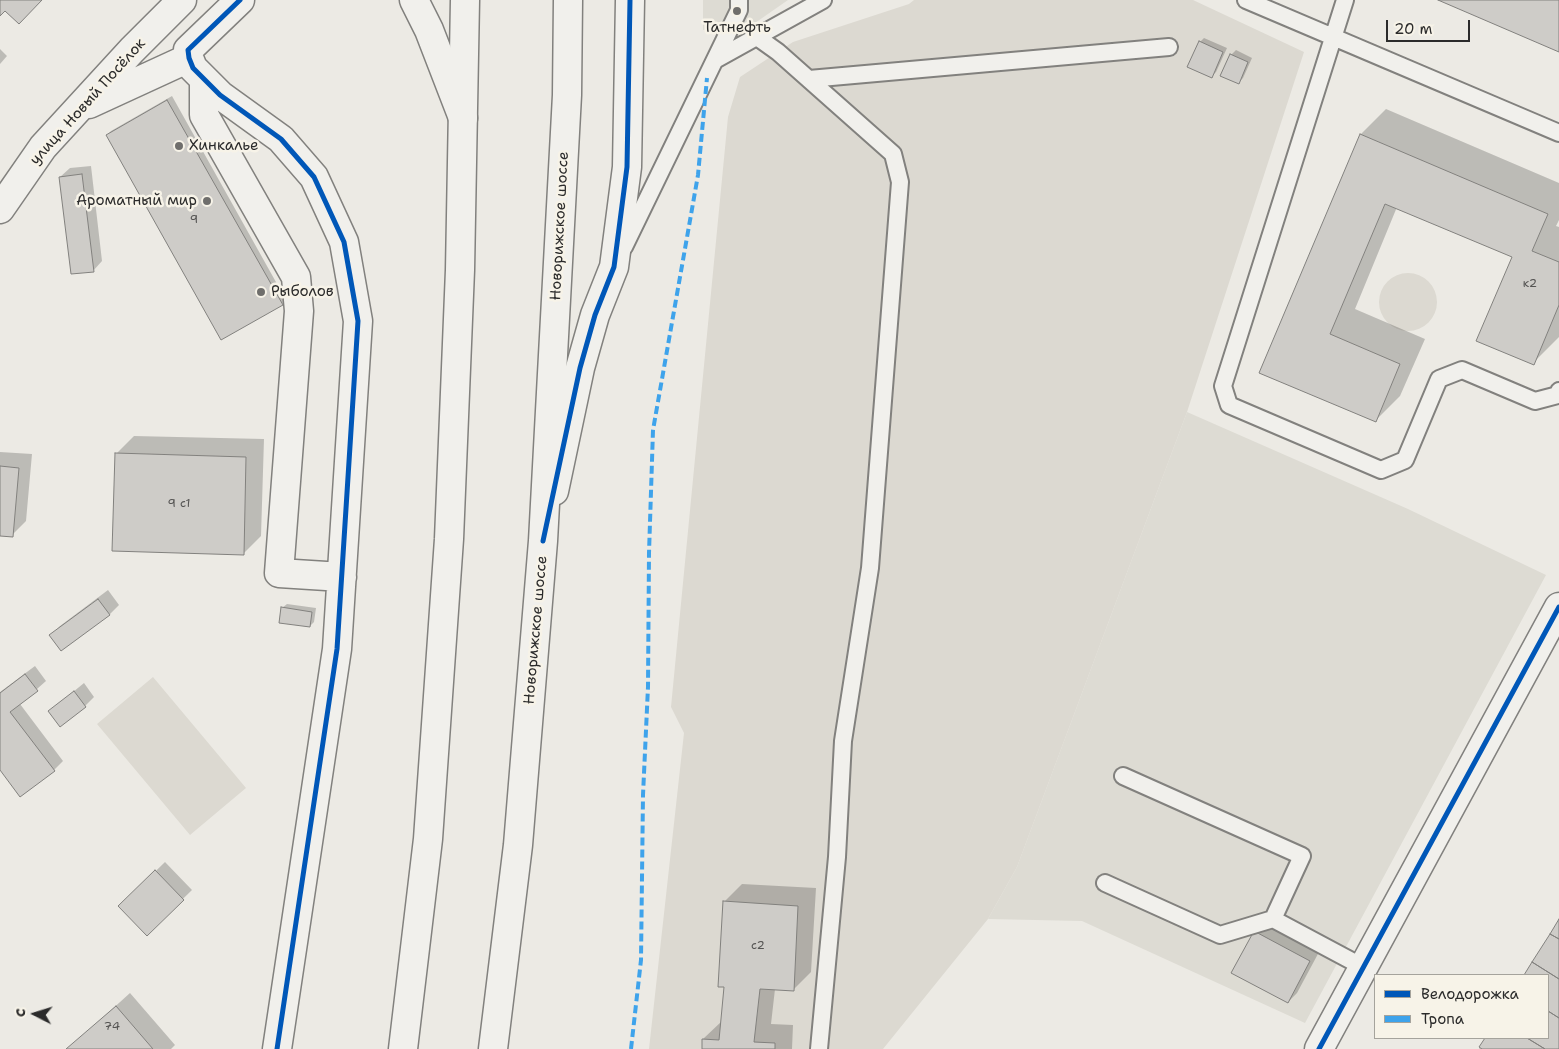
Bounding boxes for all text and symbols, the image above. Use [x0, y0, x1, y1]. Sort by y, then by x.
marker: Татнефть [731, 5, 743, 17]
scale bar [1389, 10, 1473, 42]
place label: Татнефть [703, 19, 771, 37]
text: 20 m [1394, 19, 1433, 39]
street label: улица Новый Посёлок [26, 35, 150, 169]
place label: Хинкалье [189, 137, 259, 155]
marker: Хинкалье [173, 140, 185, 152]
street label: Новорижское шоссе [547, 151, 573, 301]
place label: Ароматный мир [76, 192, 197, 210]
marker: Ароматный мир [201, 195, 213, 207]
house number: 9 [190, 213, 198, 227]
house number: к2 [1523, 277, 1537, 291]
place label: Рыболов [271, 283, 334, 301]
marker: Рыболов [255, 286, 267, 298]
house number: 9 с1 [168, 497, 190, 511]
street label: Новорижское шоссе [521, 555, 551, 705]
house number: с2 [751, 939, 765, 953]
legend [1374, 974, 1549, 1039]
text: Велодорожка [1421, 984, 1519, 1004]
north arrow [10, 989, 60, 1039]
text: С [11, 1008, 29, 1018]
text: Тропа [1421, 1009, 1464, 1029]
house number: 74 [104, 1020, 120, 1034]

